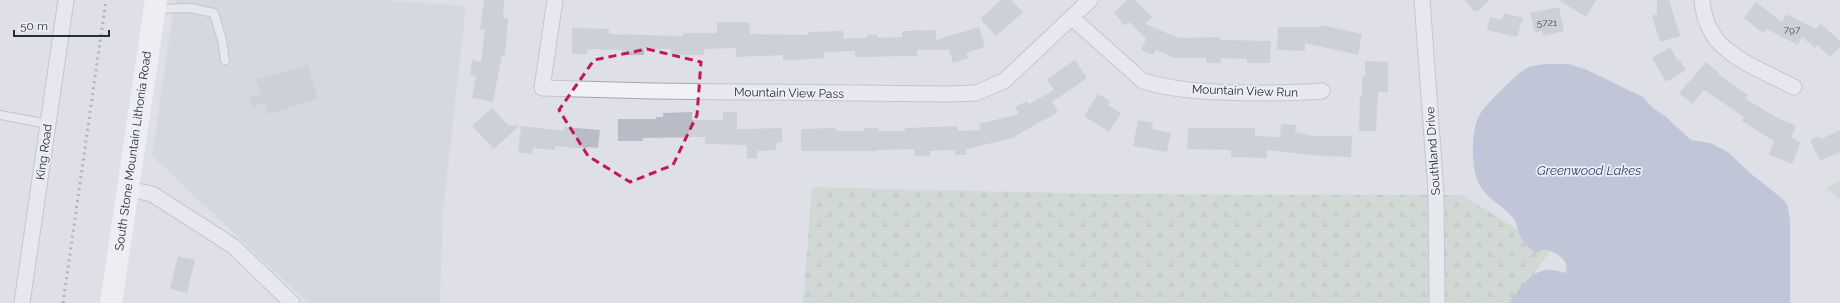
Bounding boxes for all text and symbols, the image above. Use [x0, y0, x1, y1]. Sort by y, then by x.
scale bar [14, 12, 109, 38]
house number: 5721 [1537, 17, 1558, 28]
text: 50 m [20, 19, 48, 33]
house number: 797 [1784, 24, 1801, 35]
street label: South Stone Mountain Lithonia Road [112, 50, 154, 252]
street label: Mountain View Run [1192, 82, 1298, 100]
street label: Mountain View Pass [734, 85, 844, 101]
street label: Southland Drive [1423, 106, 1443, 196]
street label: King Road [33, 123, 55, 181]
water label: Greenwood Lakes [1537, 163, 1641, 178]

